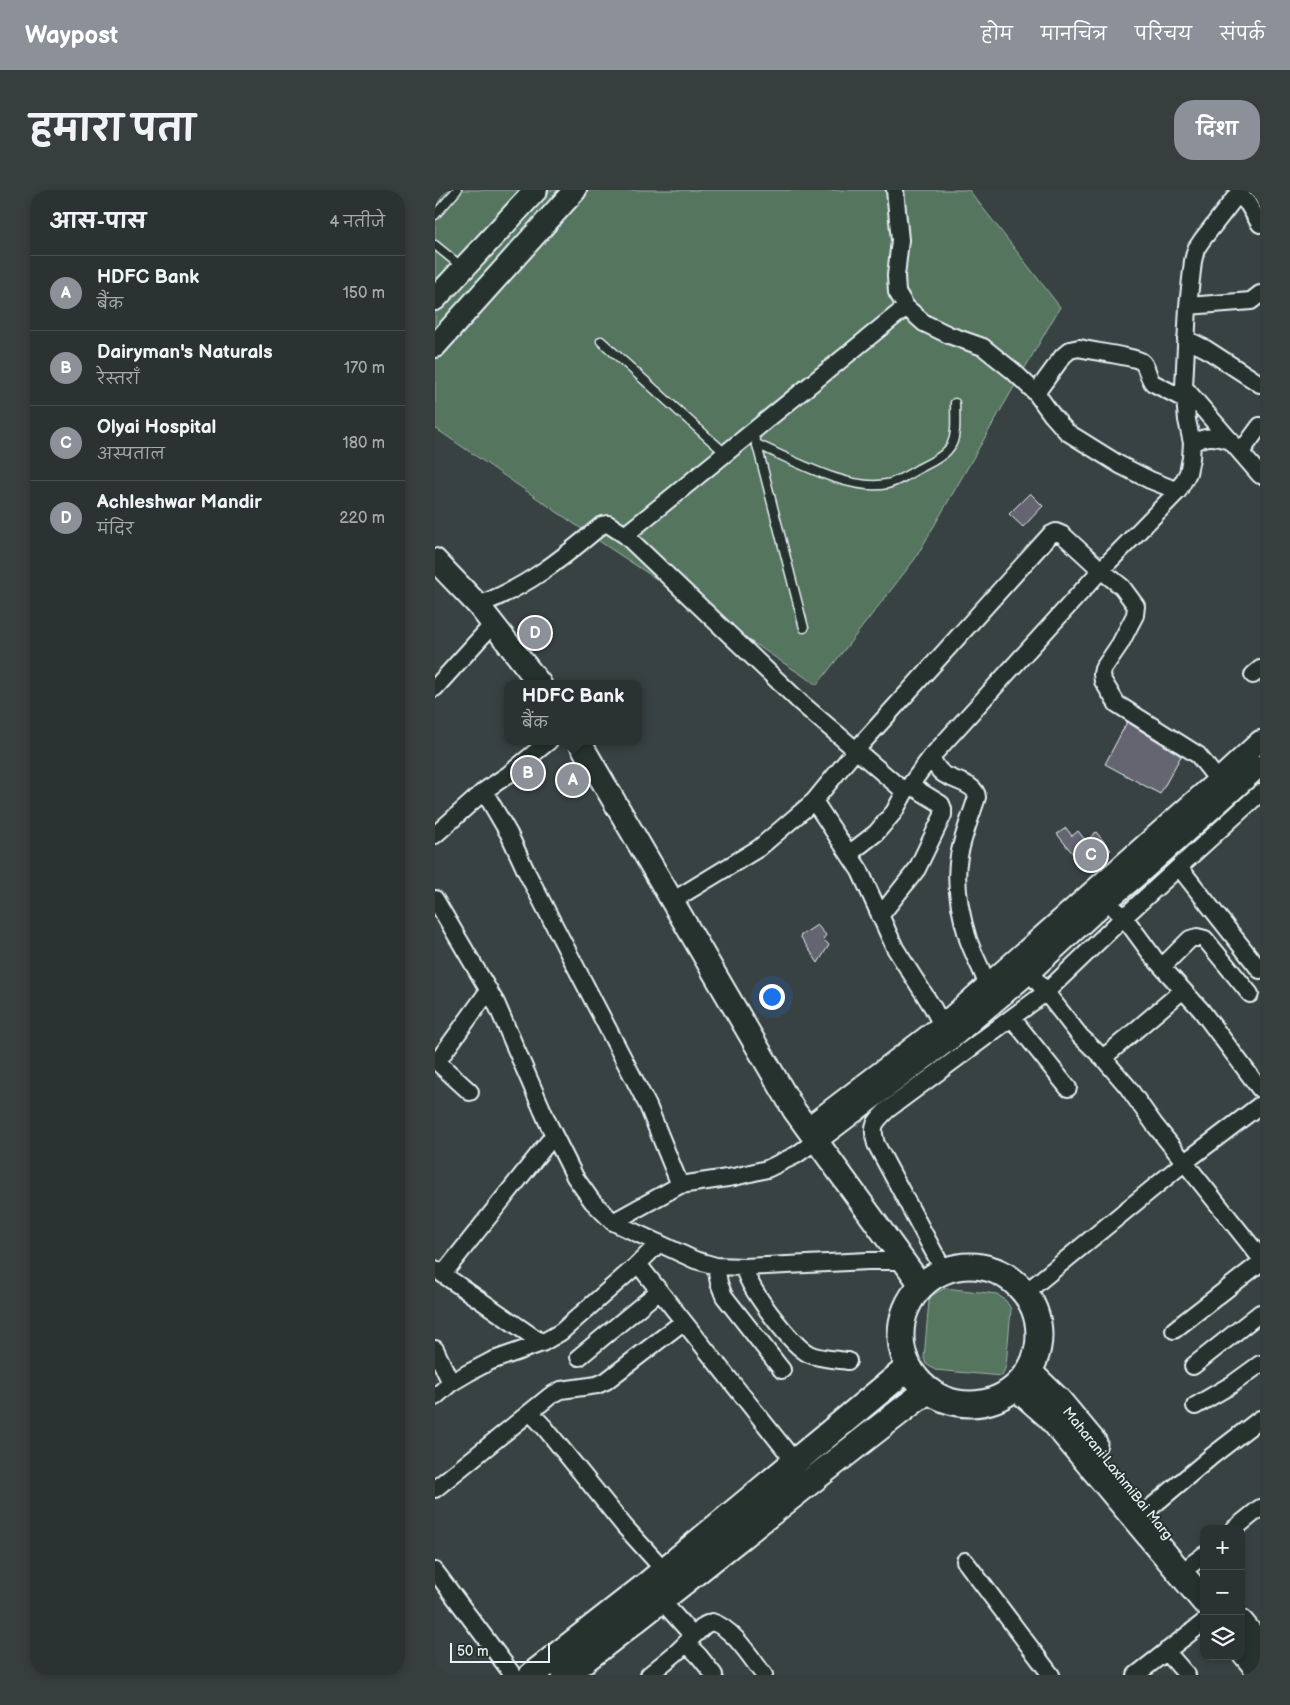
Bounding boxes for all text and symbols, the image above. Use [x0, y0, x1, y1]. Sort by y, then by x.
text: Waypost [25, 21, 118, 50]
text: होम [981, 24, 1013, 45]
text: मानचित्र [1041, 24, 1107, 45]
text: परिचय [1135, 24, 1192, 45]
text: संपर्क [1220, 24, 1265, 45]
button: दिशा [1174, 100, 1260, 160]
text: हमारा पता [30, 108, 195, 151]
text: आस-पास [50, 209, 146, 234]
text: 4 नतीजे [329, 213, 385, 232]
text: HDFC Bank [97, 266, 199, 289]
text: A [61, 284, 71, 303]
text: 150 m [343, 284, 385, 303]
text: बैंक [97, 295, 123, 314]
text: Dairyman's Naturals [97, 341, 273, 364]
text: B [60, 359, 72, 378]
text: 170 m [344, 359, 385, 378]
text: रेस्तराँ [97, 370, 140, 389]
text: Olyai Hospital [97, 416, 216, 439]
text: C [60, 434, 72, 453]
text: 180 m [343, 434, 385, 453]
text: अस्पताल [97, 445, 165, 464]
text: Achleshwar Mandir [97, 491, 262, 514]
text: D [60, 509, 72, 528]
text: 220 m [339, 509, 385, 528]
text: मंदिर [97, 520, 134, 539]
pin: D [519, 614, 551, 652]
popup [504, 680, 642, 745]
text: HDFC Bank [522, 685, 624, 708]
text: बैंक [522, 714, 548, 733]
pin: B [512, 754, 544, 792]
pin: A [557, 761, 589, 799]
pin: C [1075, 836, 1107, 874]
your location [759, 984, 785, 1010]
street label: Maharani LaxhmiBai Marg [1059, 1404, 1176, 1543]
map controls [1200, 1525, 1245, 1660]
button: + [1200, 1525, 1245, 1570]
button: − [1200, 1570, 1245, 1615]
button: layers [1200, 1615, 1245, 1660]
scale bar [450, 1640, 550, 1663]
text: 50 m [457, 1643, 489, 1660]

